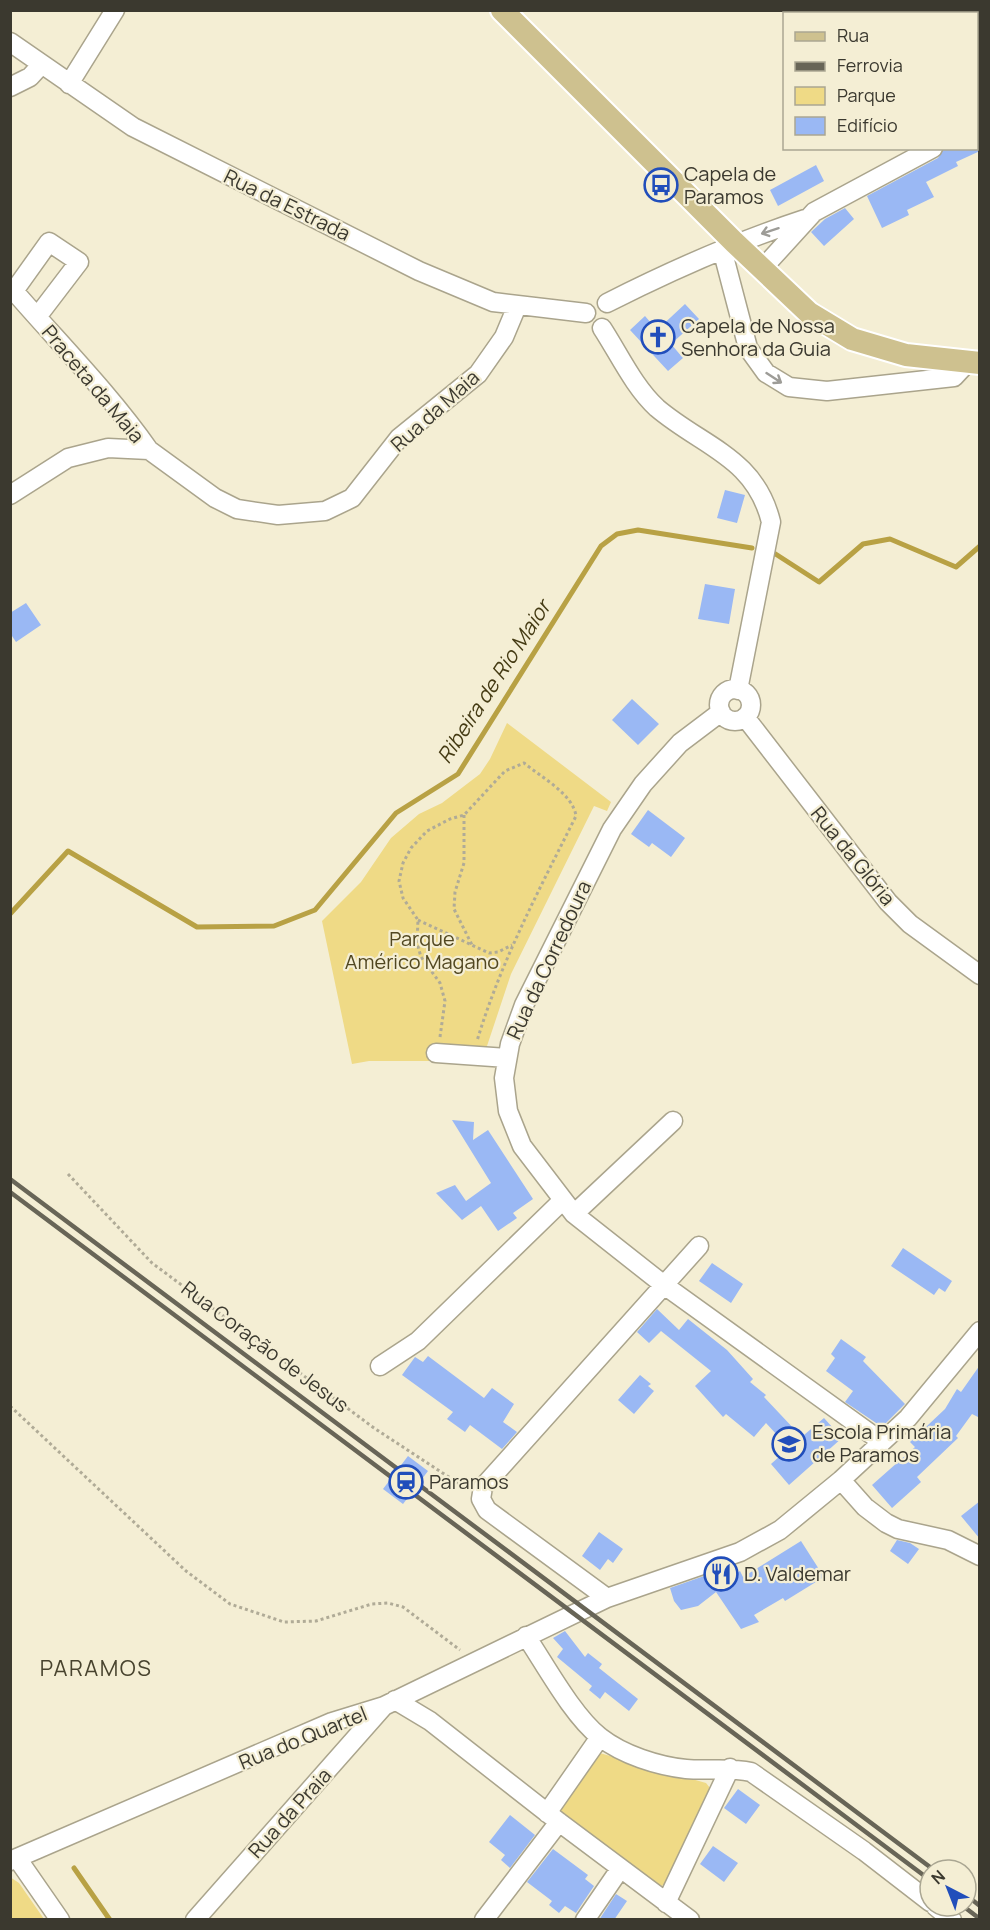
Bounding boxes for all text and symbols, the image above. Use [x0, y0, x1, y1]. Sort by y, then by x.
legend [783, 12, 978, 150]
text: Rua [837, 23, 869, 47]
text: Ferrovia [837, 53, 903, 77]
text: Parque [837, 83, 896, 107]
text: Edifício [837, 113, 898, 137]
place label: Capela de Paramos [684, 160, 776, 210]
street label: Rua da Estrada [220, 162, 355, 247]
bus stop icon: Capela de Paramos [643, 167, 679, 203]
one-way arrow [761, 226, 779, 237]
place label: Capela de Nossa Senhora da Guia [681, 312, 835, 362]
street label: Praceta da Maia [36, 319, 151, 448]
church icon: Capela de Nossa Senhora da Guia [640, 319, 676, 355]
street label: Rua da Maia [385, 364, 485, 458]
one-way arrow [765, 372, 782, 384]
water label: Ribeira de Rio Maior [430, 593, 558, 768]
street label: Rua da Glória [805, 801, 902, 911]
street label: Rua da Corredoura [500, 876, 597, 1043]
park label: Parque Américo Magano [345, 925, 499, 975]
street label: Rua Coração de Jesus [176, 1275, 354, 1418]
place label: Escola Primária de Paramos [812, 1418, 951, 1468]
school or university icon: Escola Primária de Paramos [771, 1426, 807, 1462]
station icon: Paramos [388, 1464, 424, 1500]
place label: Paramos [429, 1468, 509, 1495]
restaurant icon: D. Valdemar [703, 1556, 739, 1592]
place label: D. Valdemar [744, 1560, 851, 1587]
district label: PARAMOS [40, 1653, 152, 1683]
street label: Rua do Quartel [235, 1700, 371, 1776]
street label: Rua da Praia [242, 1762, 337, 1863]
north arrow [918, 1858, 978, 1918]
text: N [926, 1865, 950, 1889]

